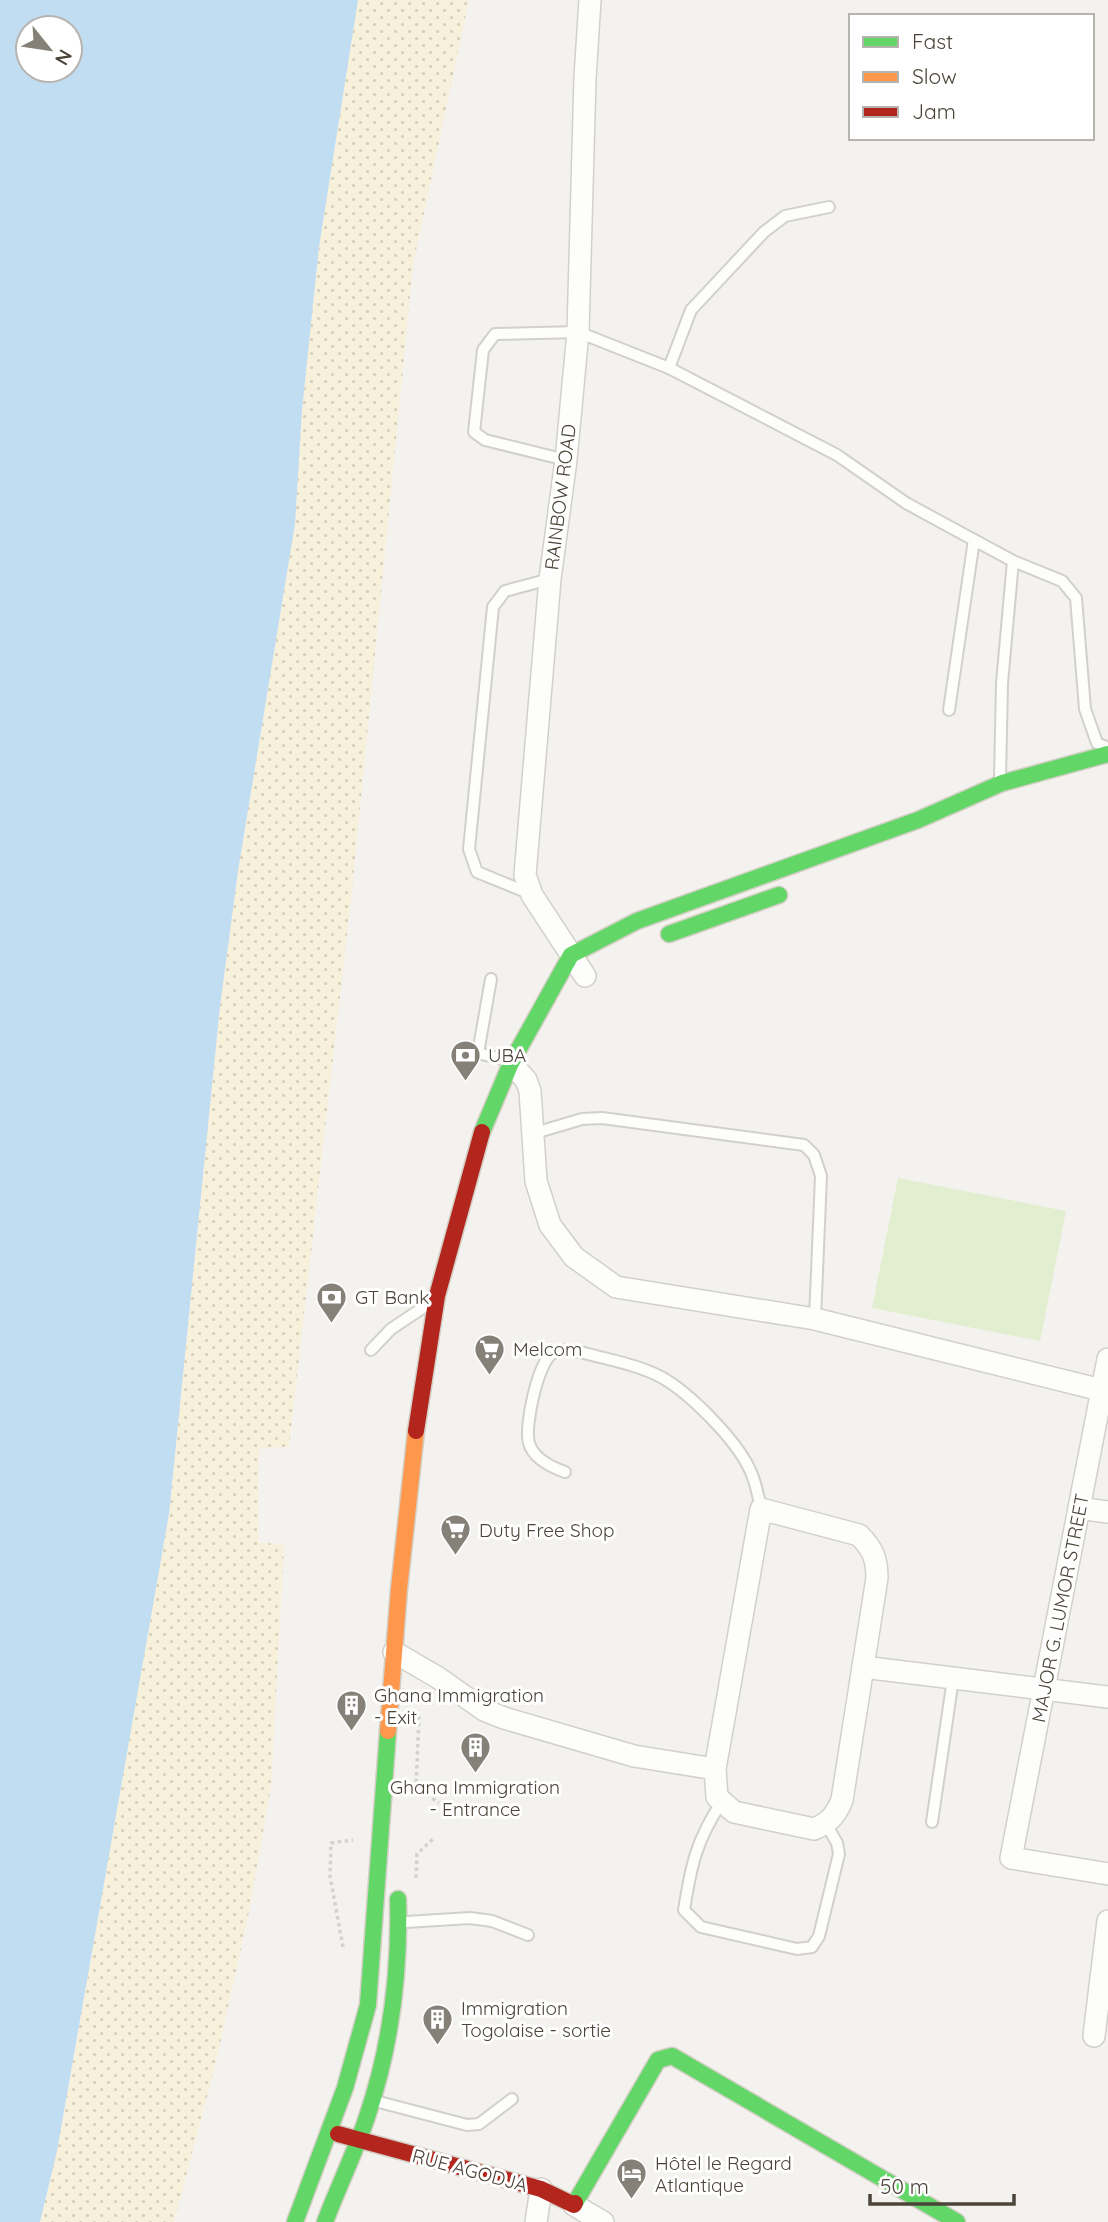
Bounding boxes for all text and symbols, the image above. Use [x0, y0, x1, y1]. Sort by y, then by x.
north arrow [14, 14, 84, 84]
legend [849, 14, 1094, 140]
text: Fast [912, 28, 953, 54]
text: N [50, 45, 78, 70]
text: Slow [912, 63, 957, 89]
text: Jam [912, 98, 956, 124]
street label: RAINBOW ROAD [539, 423, 581, 571]
bank icon: UBA [448, 1038, 482, 1082]
place label: UBA [488, 1043, 526, 1067]
bank icon: GT Bank [315, 1280, 349, 1324]
place label: GT Bank [355, 1285, 429, 1309]
supermarket icon: Melcom [473, 1332, 507, 1376]
place label: Melcom [513, 1337, 582, 1361]
street label: MAJOR G. LUMOR STREET [1026, 1492, 1094, 1724]
supermarket icon: Duty Free Shop [439, 1513, 473, 1557]
place label: Duty Free Shop [479, 1518, 615, 1542]
place label: Ghana Immigration - Exit [374, 1683, 544, 1729]
building icon: Ghana Immigration - Exit [334, 1689, 368, 1733]
building icon: Ghana Immigration - Entrance [458, 1731, 492, 1775]
place label: Ghana Immigration - Entrance [390, 1775, 560, 1821]
place label: Immigration Togolaise - sortie [461, 1996, 611, 2042]
building icon: Immigration Togolaise - sortie [421, 2002, 455, 2046]
street label: RUE AGODJA [410, 2143, 530, 2197]
place label: Hôtel le Regard Atlantique [655, 2151, 792, 2197]
hotel icon: Hôtel le Regard Atlantique [615, 2157, 649, 2201]
scale bar [870, 2162, 1014, 2206]
text: 50 m [880, 2173, 929, 2199]

